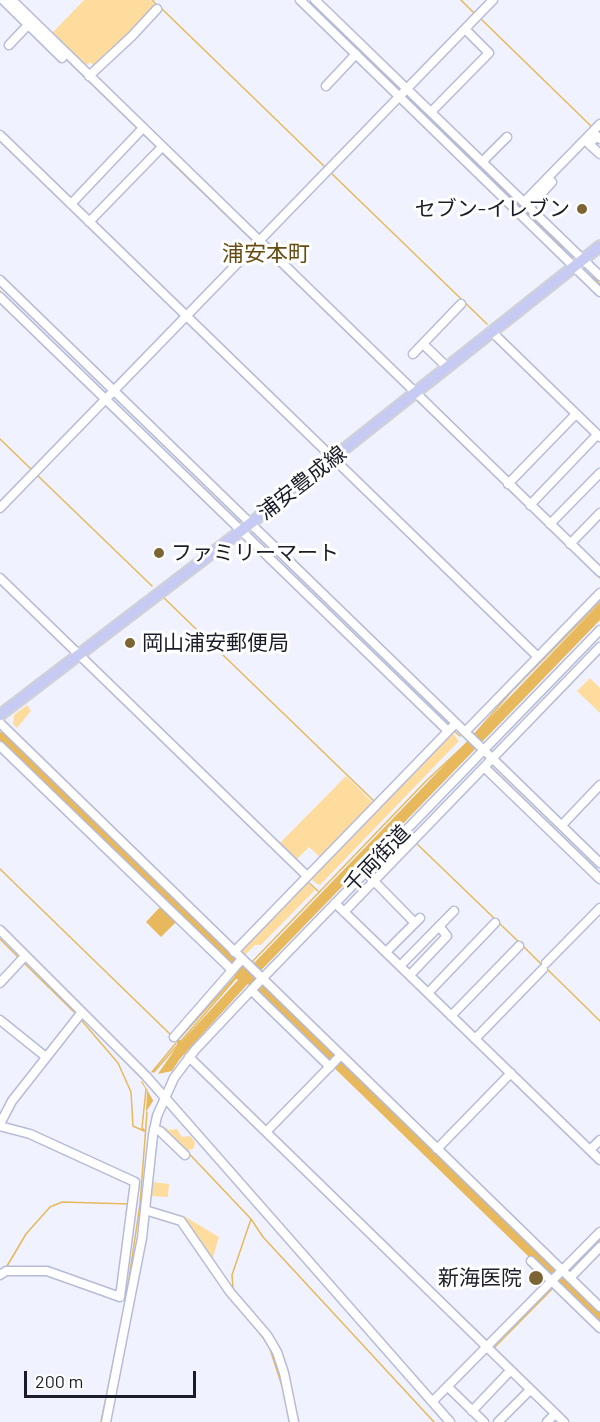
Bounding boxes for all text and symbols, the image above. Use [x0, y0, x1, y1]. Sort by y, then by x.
place label: セブン-イレブン [415, 196, 570, 222]
marker: セブン-イレブン [575, 202, 589, 216]
district label: 浦安本町 [222, 241, 310, 267]
street label: 浦安豊成線 [253, 441, 351, 525]
place label: ファミリーマート [171, 540, 339, 566]
marker: ファミリーマート [152, 546, 166, 560]
place label: 岡山浦安郵便局 [142, 630, 289, 656]
marker: 岡山浦安郵便局 [123, 636, 137, 650]
street label: 千両街道 [339, 820, 415, 898]
place label: 新海医院 [438, 1265, 522, 1291]
marker: 新海医院 [527, 1269, 545, 1287]
scale bar [27, 1359, 200, 1397]
text: 200 m [35, 1370, 83, 1392]

